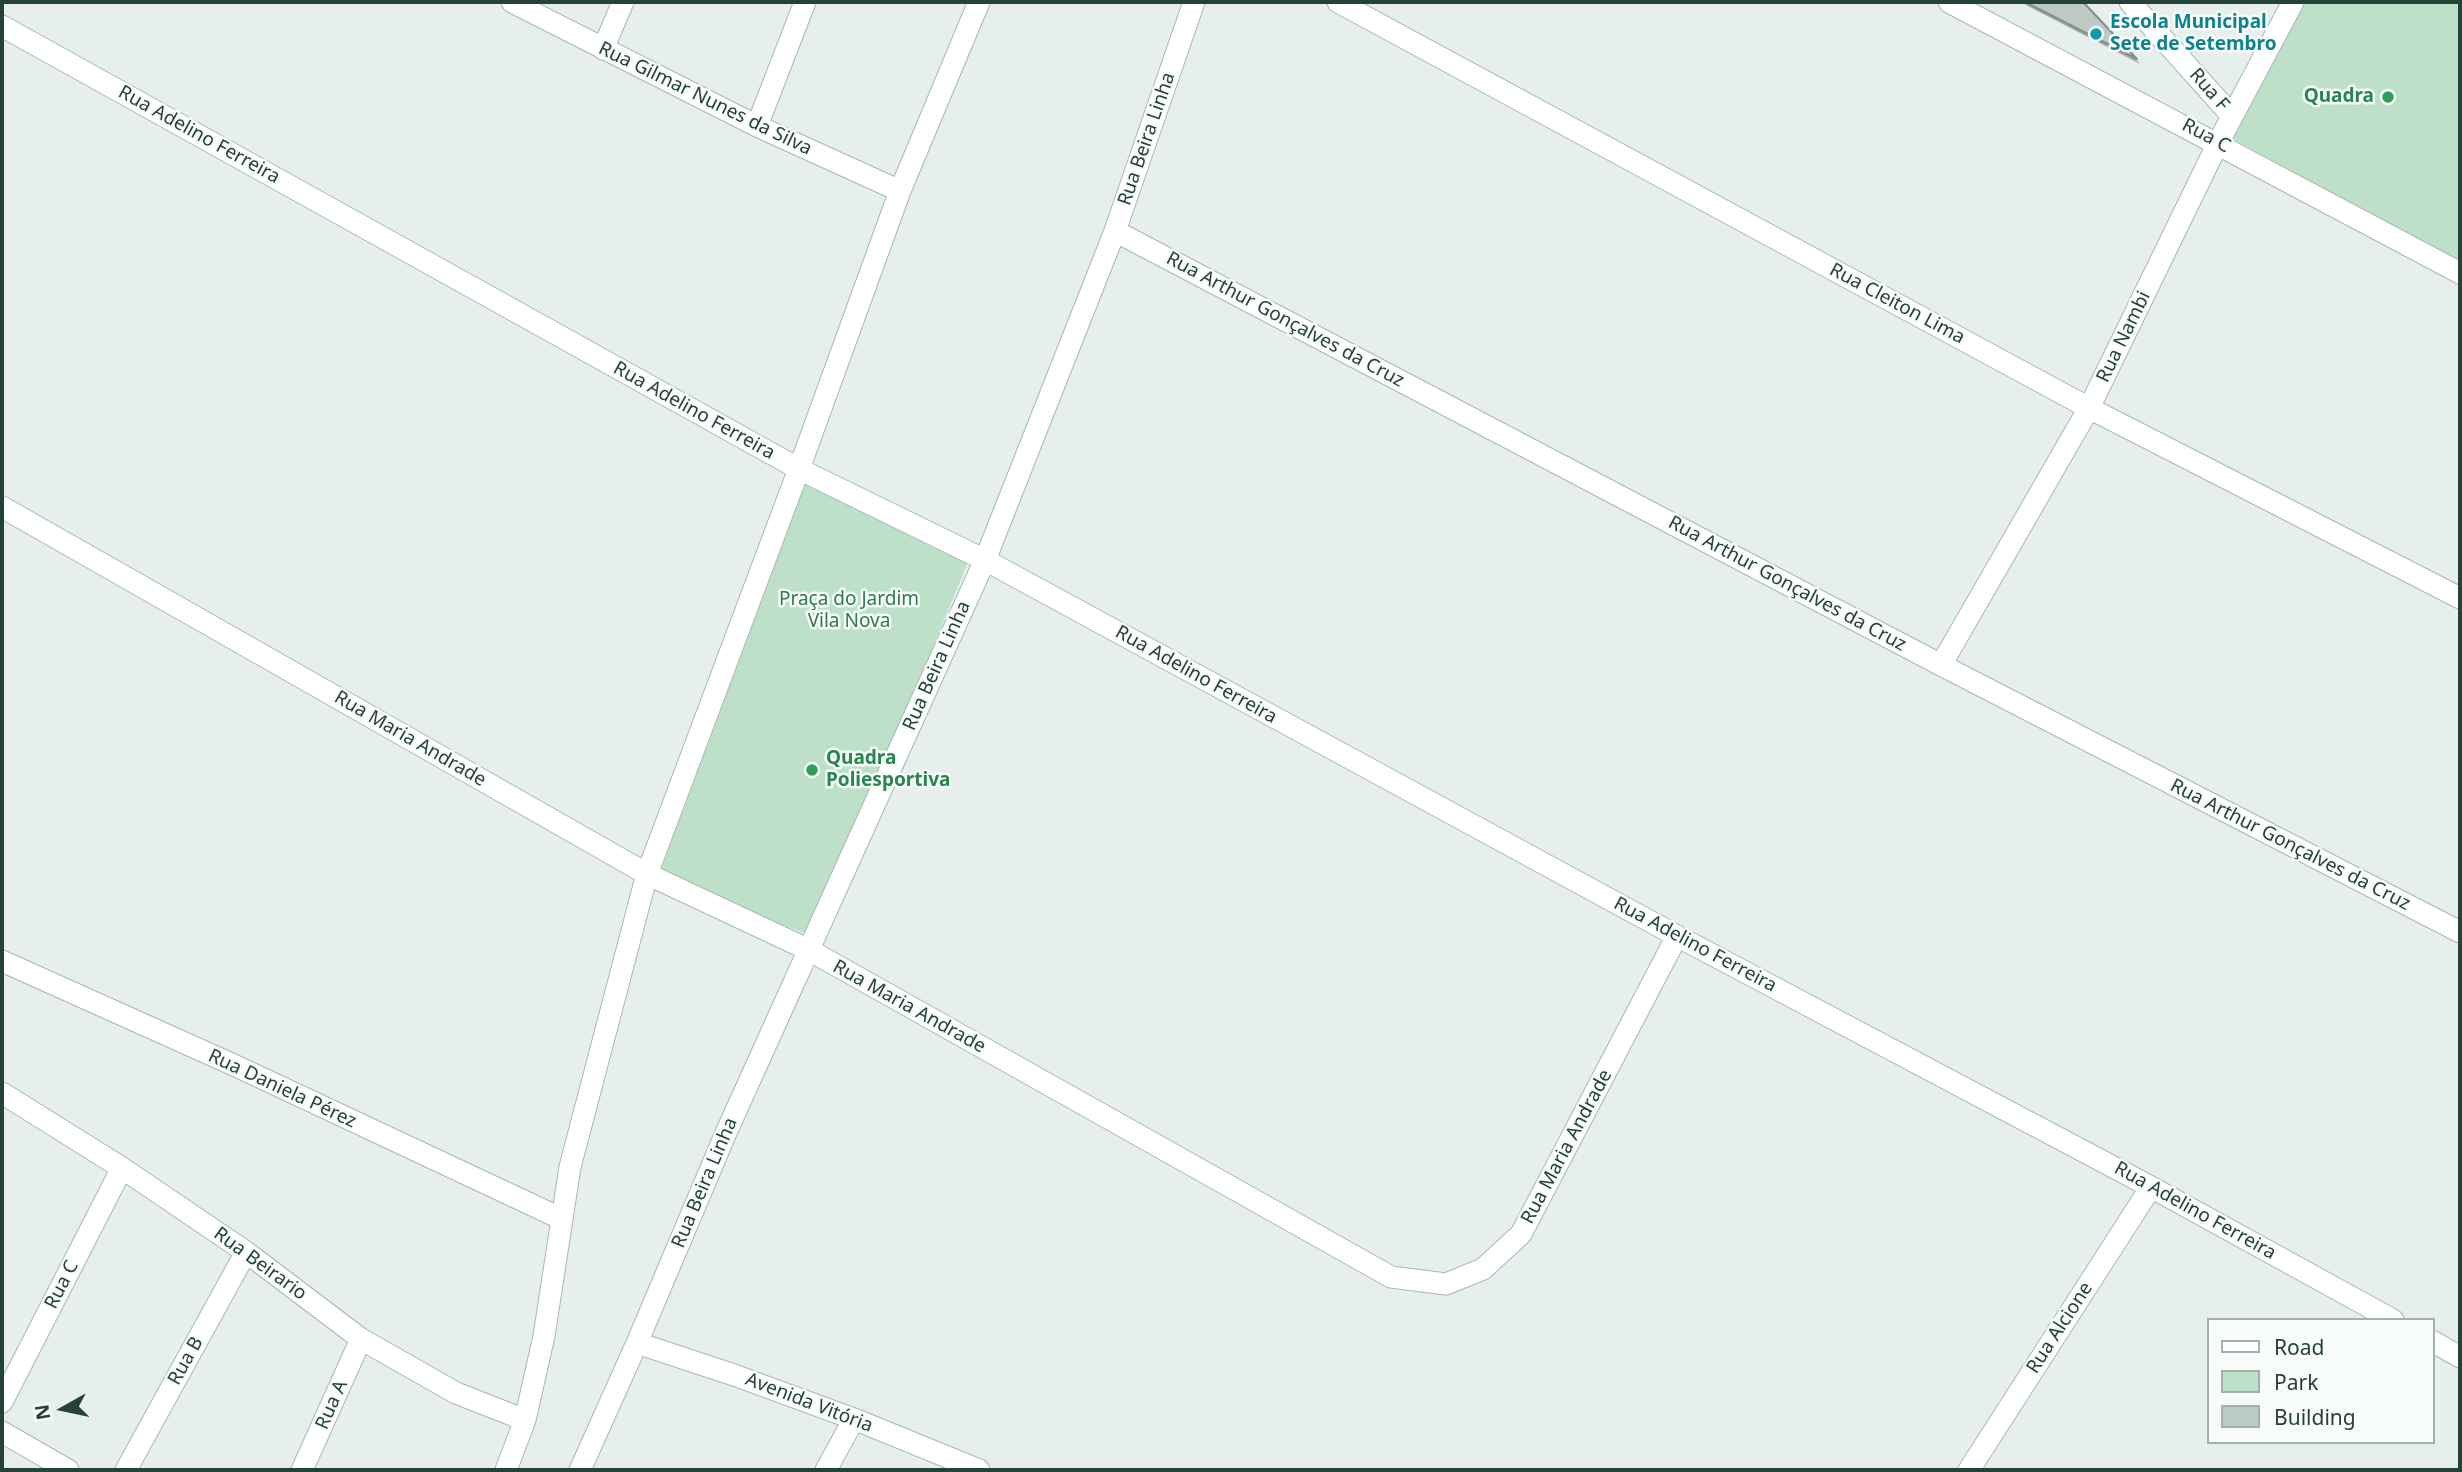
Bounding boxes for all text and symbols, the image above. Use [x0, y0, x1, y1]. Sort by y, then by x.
place label: Escola Municipal Sete de Setembro [2110, 12, 2277, 56]
marker: Escola Municipal Sete de Setembro [2088, 26, 2104, 42]
street label: Rua Gilmar Nunes da Silva [595, 37, 815, 161]
street label: Rua F [2184, 64, 2234, 116]
street label: Rua Beira Linha [1114, 69, 1180, 209]
street label: Rua Adelino Ferreira [114, 81, 284, 189]
place label: Quadra [2304, 86, 2374, 108]
marker: Quadra [2380, 89, 2396, 105]
street label: Rua C [2178, 114, 2234, 158]
street label: Rua Arthur Gonçalves da Cruz [1162, 247, 1408, 393]
street label: Rua Cleiton Lima [1825, 259, 1969, 349]
street label: Rua Nambi [2092, 288, 2156, 386]
street label: Rua Adelino Ferreira [609, 357, 779, 465]
street label: Rua Arthur Gonçalves da Cruz [1664, 511, 1910, 657]
park label: Praça do Jardim Vila Nova [779, 589, 919, 633]
street label: Rua Beira Linha [898, 598, 976, 734]
street label: Rua Adelino Ferreira [1111, 621, 1281, 729]
street label: Rua Maria Andrade [330, 686, 490, 792]
place label: Quadra Poliesportiva [826, 748, 950, 792]
marker: Quadra Poliesportiva [804, 762, 820, 778]
street label: Rua Arthur Gonçalves da Cruz [2166, 774, 2414, 916]
street label: Rua Adelino Ferreira [1610, 892, 1780, 998]
street label: Rua Maria Andrade [828, 955, 990, 1059]
street label: Rua Daniela Pérez [204, 1045, 360, 1133]
street label: Rua Maria Andrade [1517, 1066, 1617, 1228]
street label: Rua Beira Linha [667, 1114, 743, 1252]
street label: Rua Adelino Ferreira [2110, 1157, 2280, 1265]
street label: Rua Beirario [209, 1223, 311, 1305]
street label: Rua C [40, 1257, 84, 1313]
street label: Rua Alcione [2022, 1278, 2098, 1378]
legend [2206, 1318, 2434, 1444]
street label: Rua B [164, 1333, 208, 1389]
text: Road [2274, 1333, 2324, 1361]
street label: Avenida Vitória [742, 1368, 876, 1438]
text: Park [2274, 1368, 2318, 1396]
north arrow [28, 1374, 98, 1444]
street label: Rua A [311, 1377, 353, 1433]
text: N [28, 1403, 56, 1422]
text: Building [2274, 1403, 2356, 1431]

